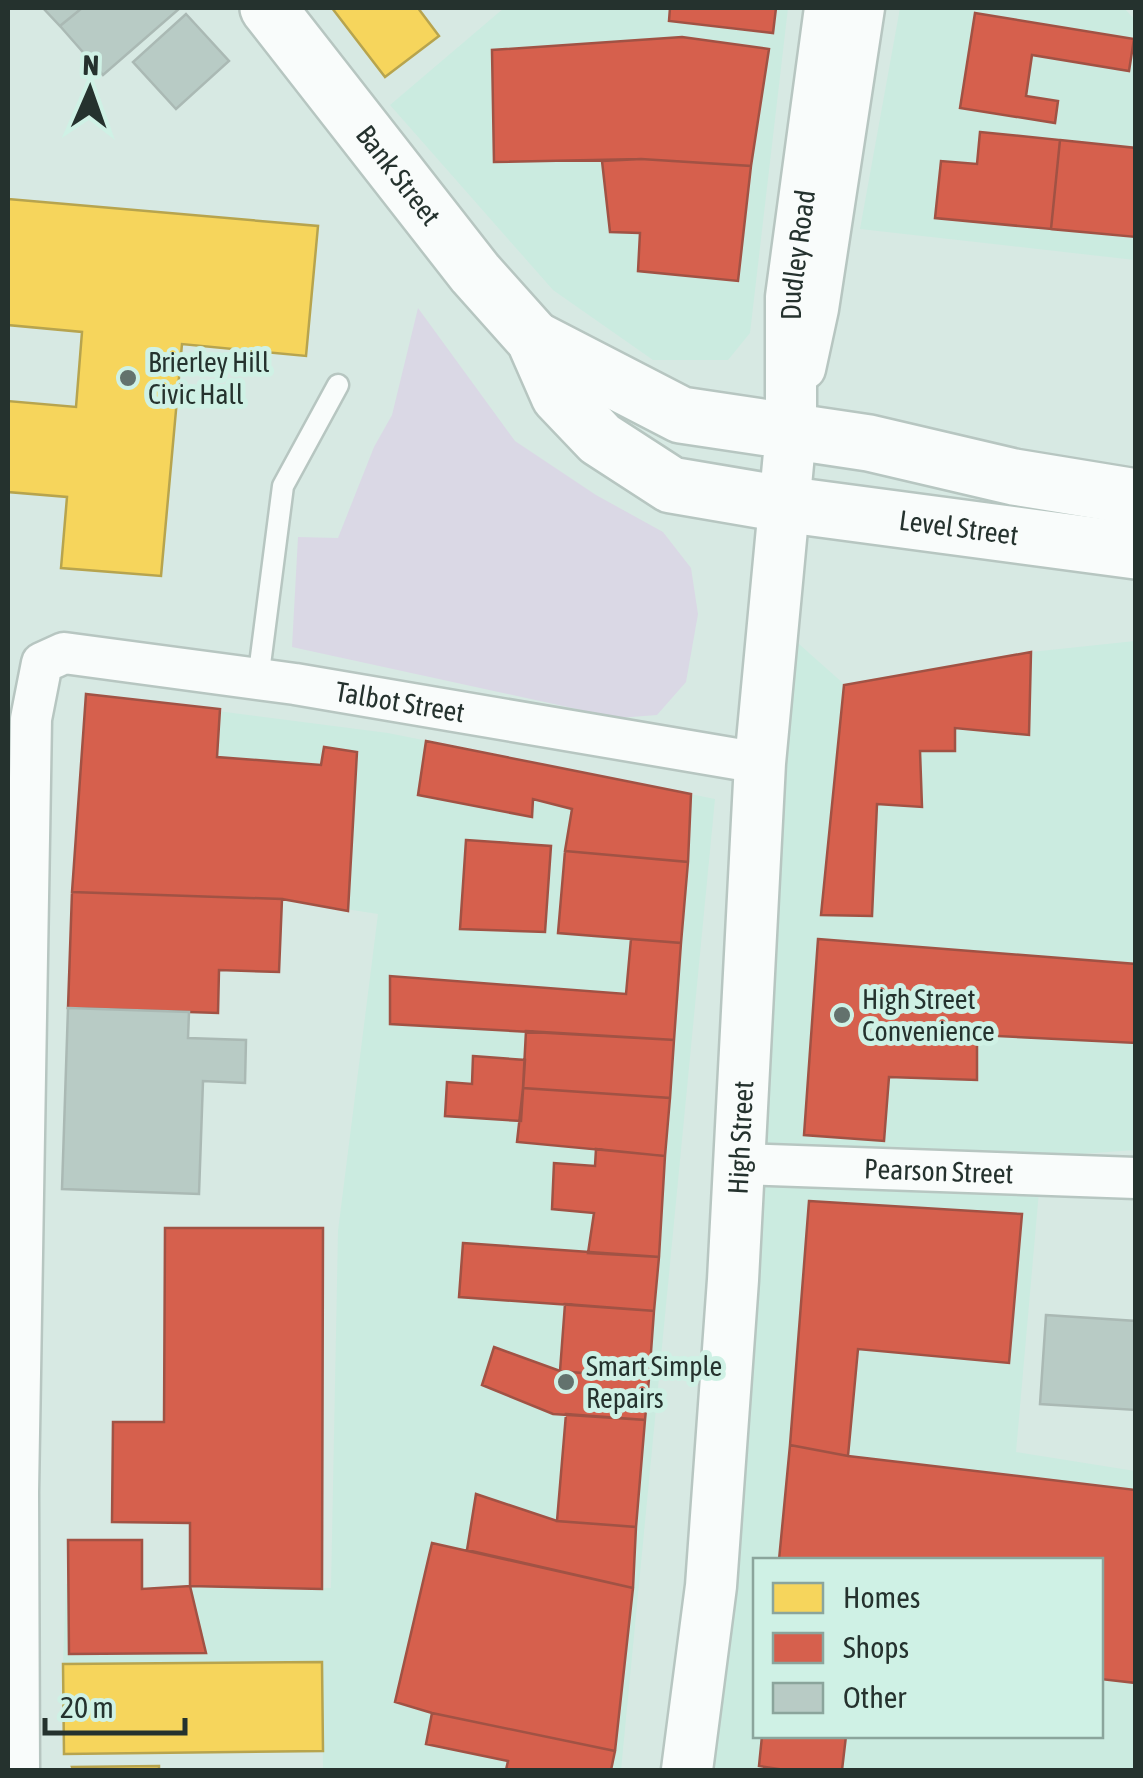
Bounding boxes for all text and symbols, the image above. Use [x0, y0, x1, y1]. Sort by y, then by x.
north arrow [40, 40, 140, 140]
text: N [82, 49, 100, 81]
street label: Bank Street [350, 119, 447, 231]
street label: Dudley Road [775, 188, 821, 320]
place label: Brierley Hill Civic Hall [148, 346, 270, 410]
marker: Brierley Hill Civic Hall [117, 367, 139, 389]
street label: Level Street [897, 504, 1020, 551]
street label: Talbot Street [333, 675, 467, 729]
place label: High Street Convenience [862, 983, 995, 1047]
marker: High Street Convenience [831, 1004, 853, 1026]
street label: High Street [721, 1080, 759, 1195]
street label: Pearson Street [864, 1152, 1014, 1190]
place label: Smart Simple Repairs [586, 1350, 722, 1414]
marker: Smart Simple Repairs [555, 1371, 577, 1393]
legend [753, 1558, 1103, 1738]
text: Homes [843, 1580, 920, 1614]
text: Shops [843, 1630, 909, 1664]
scale bar [45, 1673, 185, 1735]
text: Other [843, 1680, 907, 1714]
text: 20 m [60, 1690, 114, 1724]

